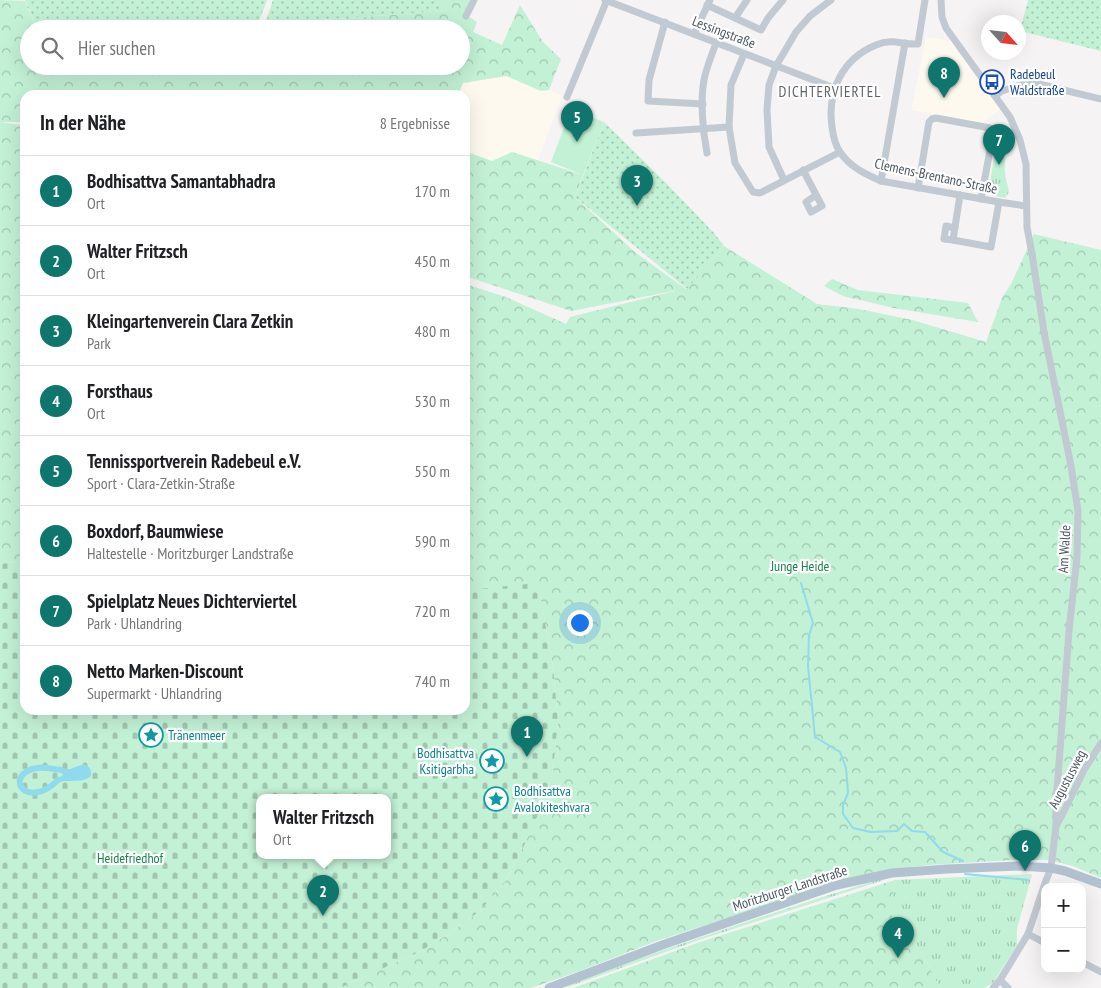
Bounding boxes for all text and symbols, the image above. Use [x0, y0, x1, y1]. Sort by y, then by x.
street label: Lessingstraße [690, 12, 758, 52]
north arrow [981, 15, 1026, 60]
search box [20, 20, 470, 75]
icon: search [38, 34, 66, 62]
text: Hier suchen [78, 36, 155, 60]
pin: 8 [928, 57, 960, 98]
place label: Radebeul Waldstraße [1010, 65, 1065, 99]
bus stop icon: Radebeul Waldstraße [979, 69, 1005, 95]
district label: DICHTERVIERTEL [779, 82, 881, 101]
pin: 5 [561, 101, 593, 142]
text: In der Nähe [40, 109, 126, 136]
text: 8 Ergebnisse [380, 113, 450, 133]
pin: 7 [983, 124, 1015, 165]
street label: Clemens-Brentano-Straße [873, 154, 999, 198]
pin: 3 [621, 165, 653, 206]
text: Bodhisattva Samantabhadra [87, 169, 276, 193]
text: 1 [52, 181, 60, 201]
text: 170 m [415, 181, 450, 201]
text: Ort [87, 193, 105, 213]
text: Walter Fritzsch [87, 239, 188, 263]
text: 2 [52, 251, 60, 271]
text: 450 m [415, 251, 450, 271]
text: Ort [87, 263, 105, 283]
text: Kleingartenverein Clara Zetkin [87, 309, 293, 333]
text: 3 [52, 321, 60, 341]
text: 480 m [415, 321, 450, 341]
text: Park [87, 333, 111, 353]
text: Forsthaus [87, 379, 153, 403]
text: 4 [52, 391, 60, 411]
text: 530 m [415, 391, 450, 411]
text: Ort [87, 403, 105, 423]
text: Tennissportverein Radebeul e.V. [87, 449, 301, 473]
text: 5 [52, 461, 60, 481]
text: 550 m [415, 461, 450, 481]
text: Sport · Clara-Zetkin-Straße [87, 473, 235, 493]
text: Boxdorf, Baumwiese [87, 519, 224, 543]
street label: Am Walde [1054, 524, 1074, 574]
text: 6 [52, 531, 60, 551]
text: 590 m [415, 531, 450, 551]
text: Haltestelle · Moritzburger Landstraße [87, 543, 294, 563]
park label: Junge Heide [770, 557, 829, 575]
text: Spielplatz Neues Dichterviertel [87, 589, 297, 613]
text: 7 [52, 601, 60, 621]
text: 720 m [415, 601, 450, 621]
your location [567, 610, 593, 636]
text: Park · Uhlandring [87, 613, 182, 633]
text: Netto Marken-Discount [87, 659, 243, 683]
text: 8 [52, 671, 60, 691]
text: 740 m [415, 671, 450, 691]
text: Supermarkt · Uhlandring [87, 683, 222, 703]
pin: 1 [511, 716, 543, 757]
place icon: Tränenmeer [138, 722, 164, 748]
place label: Tränenmeer [168, 726, 225, 744]
place label: Bodhisattva Ksitigarbha [417, 744, 474, 778]
street label: Augustusweg [1044, 746, 1090, 812]
place icon: Bodhisattva Ksitigarbha [479, 748, 505, 774]
place label: Bodhisattva Avalokiteshvara [514, 782, 590, 816]
place icon: Bodhisattva Avalokiteshvara [483, 786, 509, 812]
popup [256, 794, 391, 859]
text: Walter Fritzsch [273, 805, 374, 829]
text: Ort [273, 829, 291, 849]
pin: 6 [1009, 830, 1041, 871]
park label: Heidefriedhof [97, 849, 163, 867]
street label: Moritzburger Landstraße [730, 861, 850, 915]
pin: 2 [307, 875, 339, 916]
map controls [1041, 883, 1086, 973]
button: + [1041, 883, 1086, 928]
pin: 4 [882, 917, 914, 958]
button: − [1041, 928, 1086, 973]

